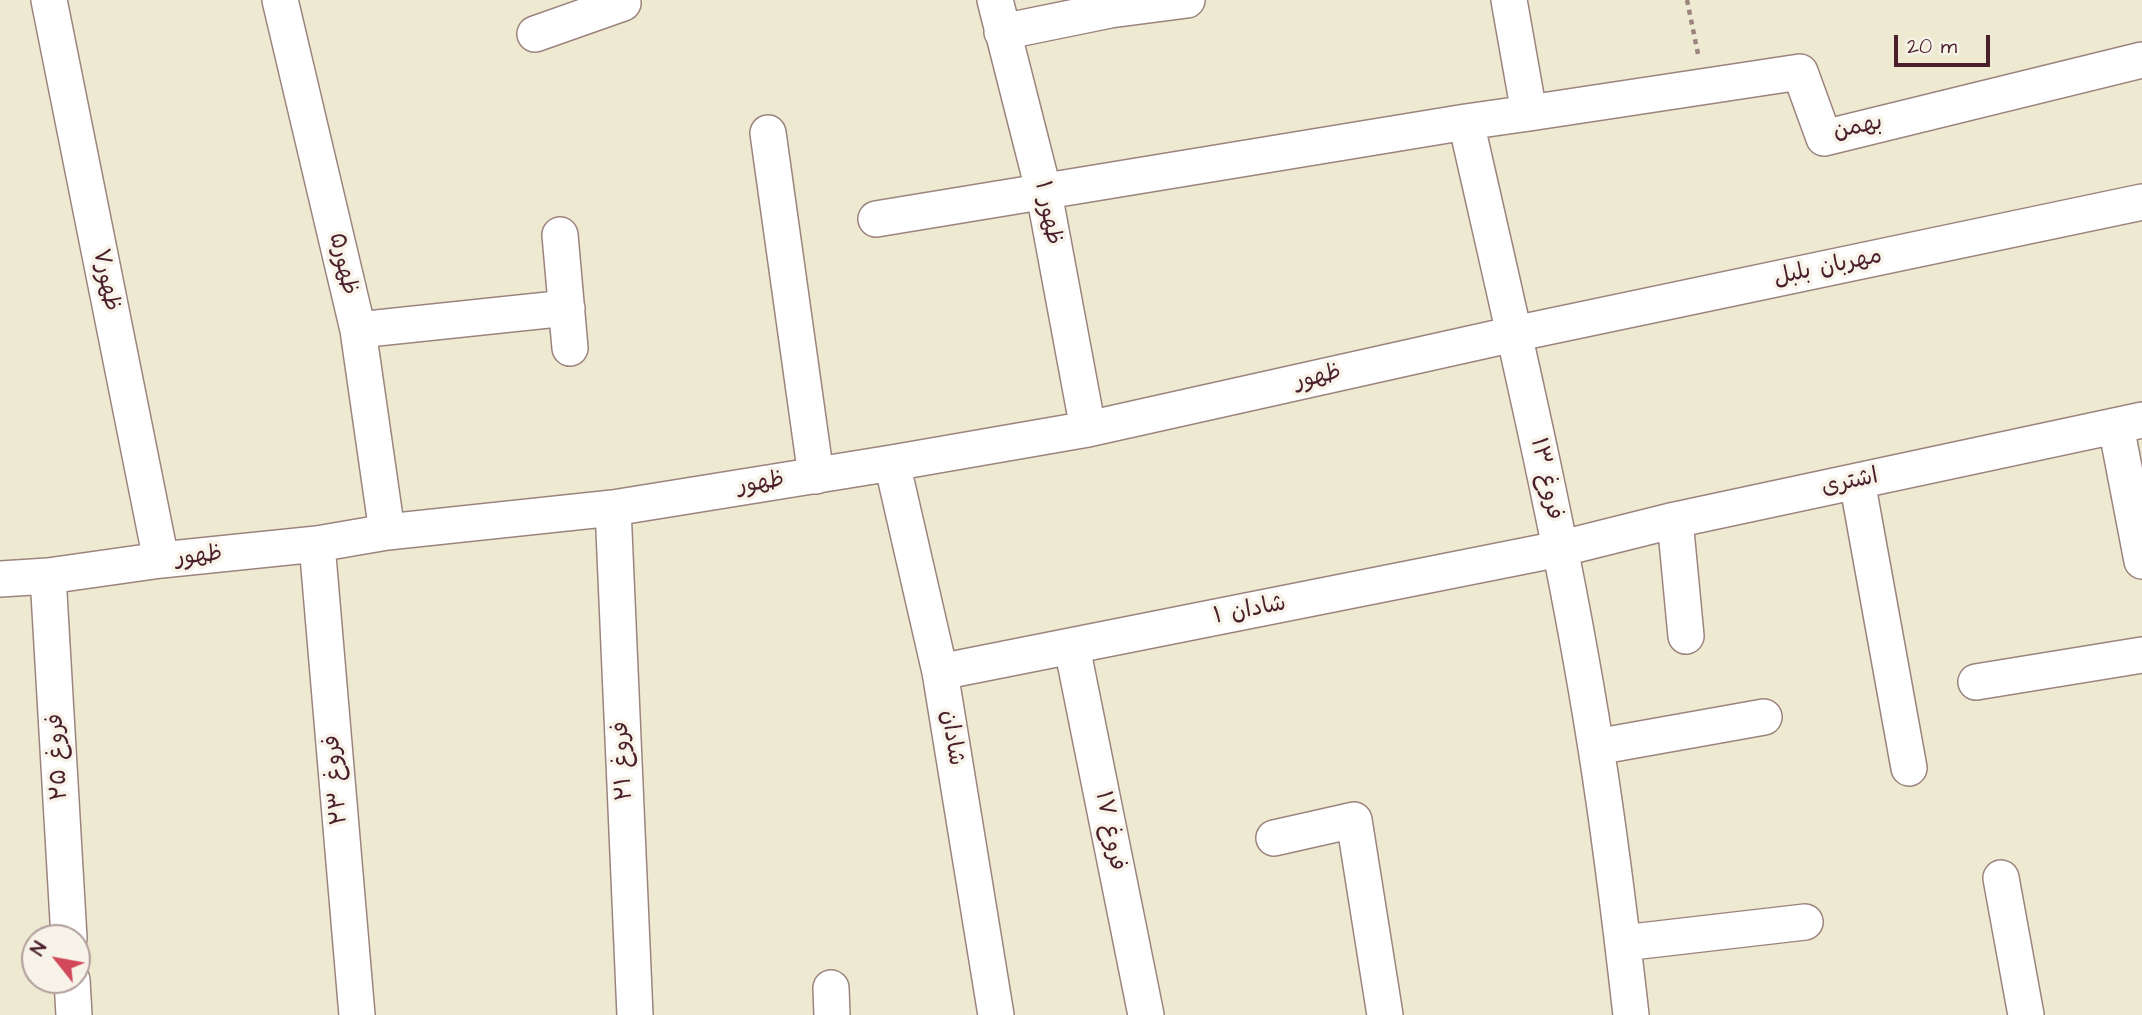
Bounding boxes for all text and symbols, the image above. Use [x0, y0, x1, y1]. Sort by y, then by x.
scale bar [1897, 21, 1993, 65]
text: 20 m [1907, 32, 1957, 61]
street label: بهمن [1831, 109, 1885, 147]
street label: ظهور ۱ [1027, 179, 1067, 247]
street label: ظهور۵ [321, 230, 363, 298]
street label: مهربان بلبل [1771, 243, 1885, 293]
street label: ظهور۷ [85, 246, 125, 314]
street label: ظهور [1292, 359, 1344, 397]
street label: فروغ ۱۳ [1523, 435, 1567, 523]
street label: اشتری [1819, 464, 1881, 502]
street label: ظهور [736, 467, 786, 501]
street label: ظهور [174, 541, 224, 573]
street label: شادان ۱ [1211, 590, 1289, 632]
street label: شادان [933, 708, 969, 768]
street label: فروغ ۲۵ [43, 713, 75, 801]
street label: فروغ ۲۱ [608, 720, 640, 802]
street label: فروغ ۲۳ [319, 734, 355, 826]
street label: فروغ ۱۷ [1088, 789, 1130, 873]
north arrow [21, 924, 91, 994]
text: N [25, 937, 54, 961]

